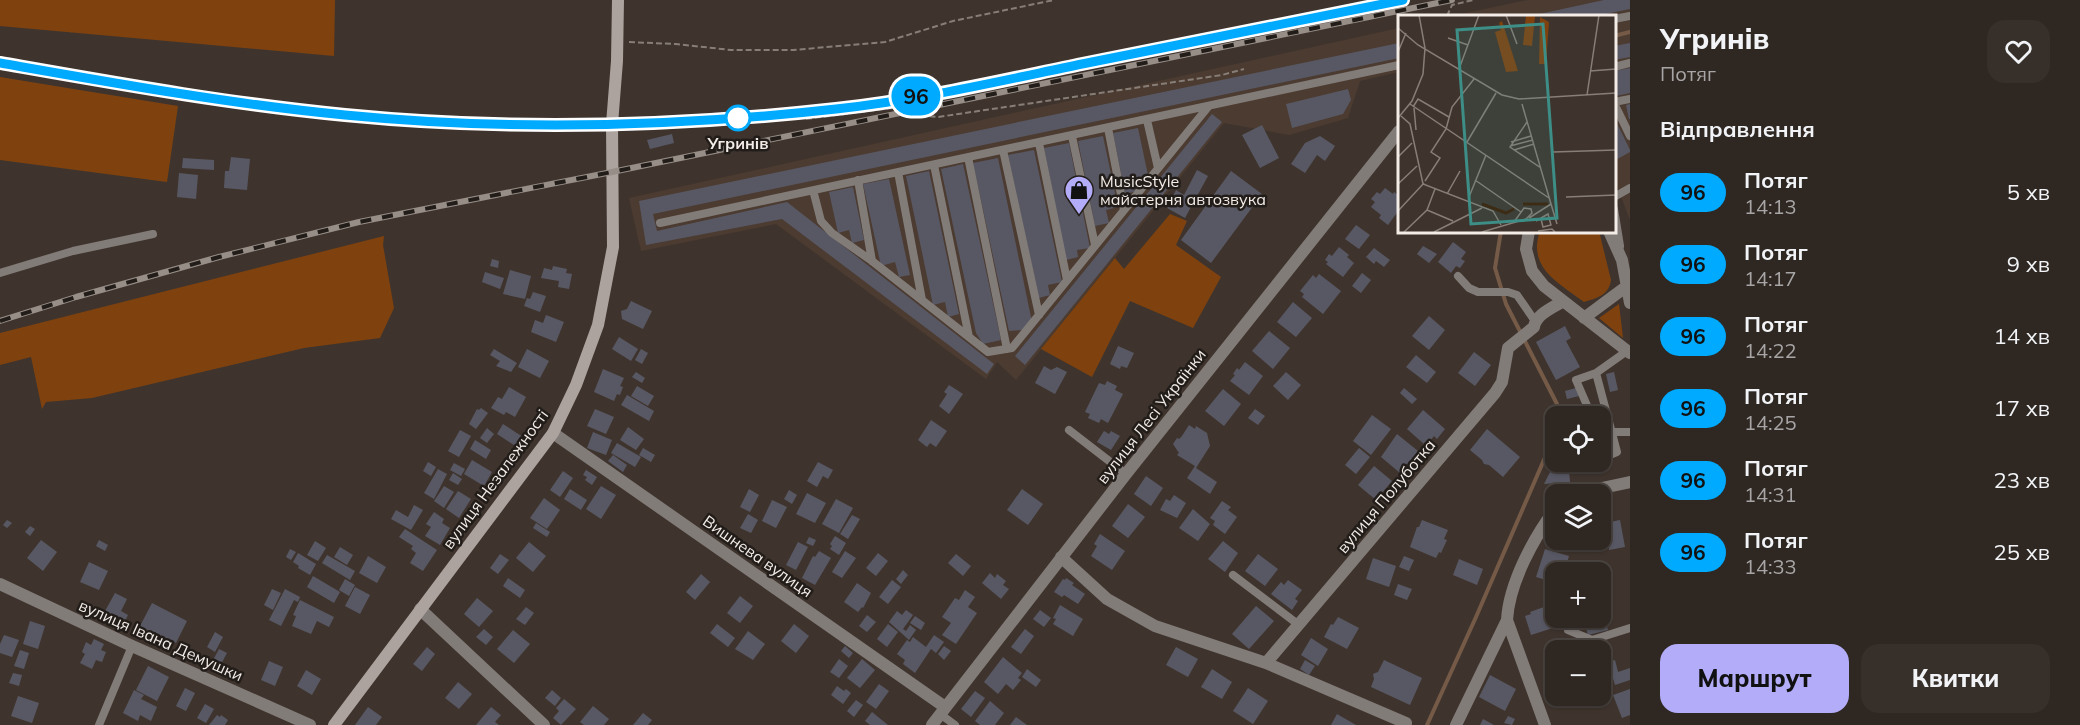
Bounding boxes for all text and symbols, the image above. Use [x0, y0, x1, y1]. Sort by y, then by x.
inset map [1398, 15, 1615, 232]
button: heart [1987, 20, 2050, 83]
text: Угринів [1660, 21, 1769, 56]
text: Потяг [1660, 61, 1716, 86]
line badge: 96 [889, 76, 943, 116]
text: 96 [903, 83, 929, 109]
marker: Угринів [725, 105, 751, 131]
text: Відправлення [1660, 115, 1815, 143]
place label: Угринів [706, 133, 769, 153]
text: Потяг [1744, 166, 1808, 194]
place label: MusicStyle майстерня автозвука [1100, 171, 1266, 209]
shop icon: MusicStyle майстерня автозвука [1063, 174, 1095, 216]
text: 5 хв [2007, 178, 2050, 206]
text: 96 [1680, 179, 1706, 205]
text: 14:13 [1744, 194, 1797, 219]
text: Потяг [1744, 238, 1808, 266]
text: 9 хв [2007, 250, 2050, 278]
text: 96 [1680, 251, 1706, 277]
text: 14:17 [1744, 266, 1797, 291]
text: Потяг [1744, 310, 1808, 338]
text: 14 хв [1994, 322, 2050, 350]
text: 96 [1680, 323, 1706, 349]
text: 14:22 [1744, 338, 1797, 363]
street label: вулиця Лесі Українки [1092, 345, 1210, 487]
text: Потяг [1744, 382, 1808, 410]
text: 17 хв [1994, 394, 2050, 422]
text: 96 [1680, 395, 1706, 421]
street label: вулиця Незалежності [438, 406, 552, 552]
map controls [1545, 406, 1611, 706]
button: locate [1545, 406, 1611, 472]
text: 14:25 [1744, 410, 1797, 435]
street label: вулиця Полуботка [1333, 435, 1439, 557]
text: Потяг [1744, 454, 1808, 482]
text: 23 хв [1994, 466, 2050, 494]
text: 96 [1680, 467, 1706, 493]
text: 14:31 [1744, 482, 1797, 507]
button: layers [1545, 484, 1611, 550]
street label: Вишнева вулиця [699, 511, 817, 601]
text: Потяг [1744, 526, 1808, 554]
text: 25 хв [1994, 538, 2050, 566]
text: 96 [1680, 539, 1706, 565]
text: 14:33 [1744, 554, 1797, 579]
button: + [1545, 562, 1611, 628]
street label: вулиця Івана Демушки [76, 595, 246, 685]
button: − [1545, 640, 1611, 706]
button: Маршрут [1660, 644, 1849, 713]
button: Квитки [1861, 644, 2050, 713]

